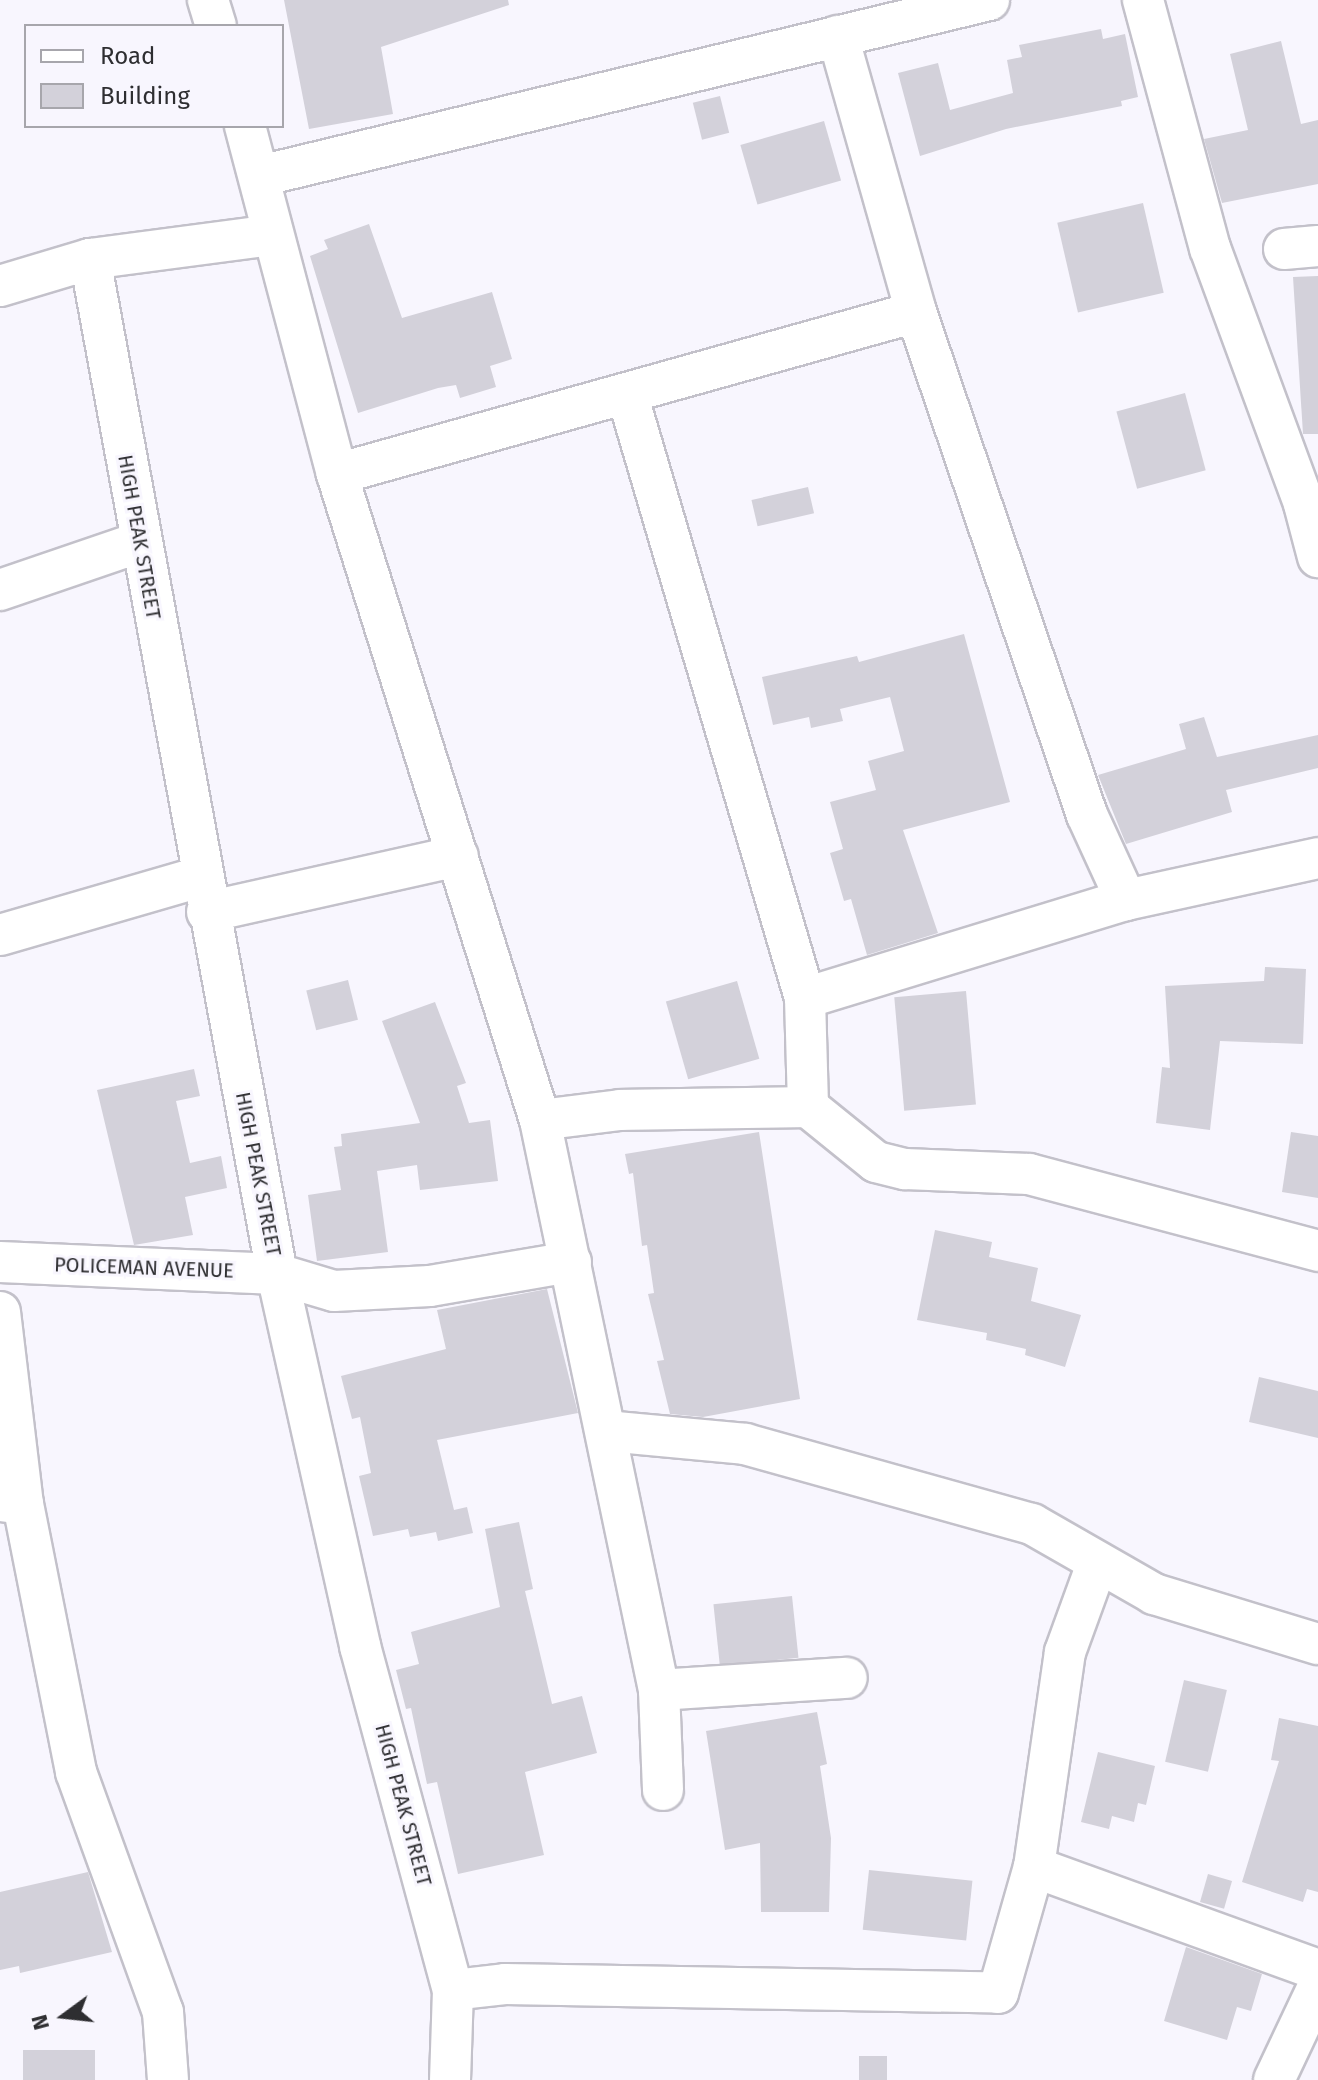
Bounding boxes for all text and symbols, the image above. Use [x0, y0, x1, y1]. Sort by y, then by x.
legend [24, 24, 284, 128]
text: Road [100, 42, 155, 70]
text: Building [100, 82, 190, 110]
street label: HIGH PEAK STREET [113, 453, 165, 621]
street label: HIGH PEAK STREET [230, 1090, 286, 1258]
street label: POLICEMAN AVENUE [54, 1253, 234, 1283]
street label: HIGH PEAK STREET [370, 1721, 436, 1889]
north arrow [24, 1976, 104, 2056]
text: N [25, 2012, 55, 2033]

